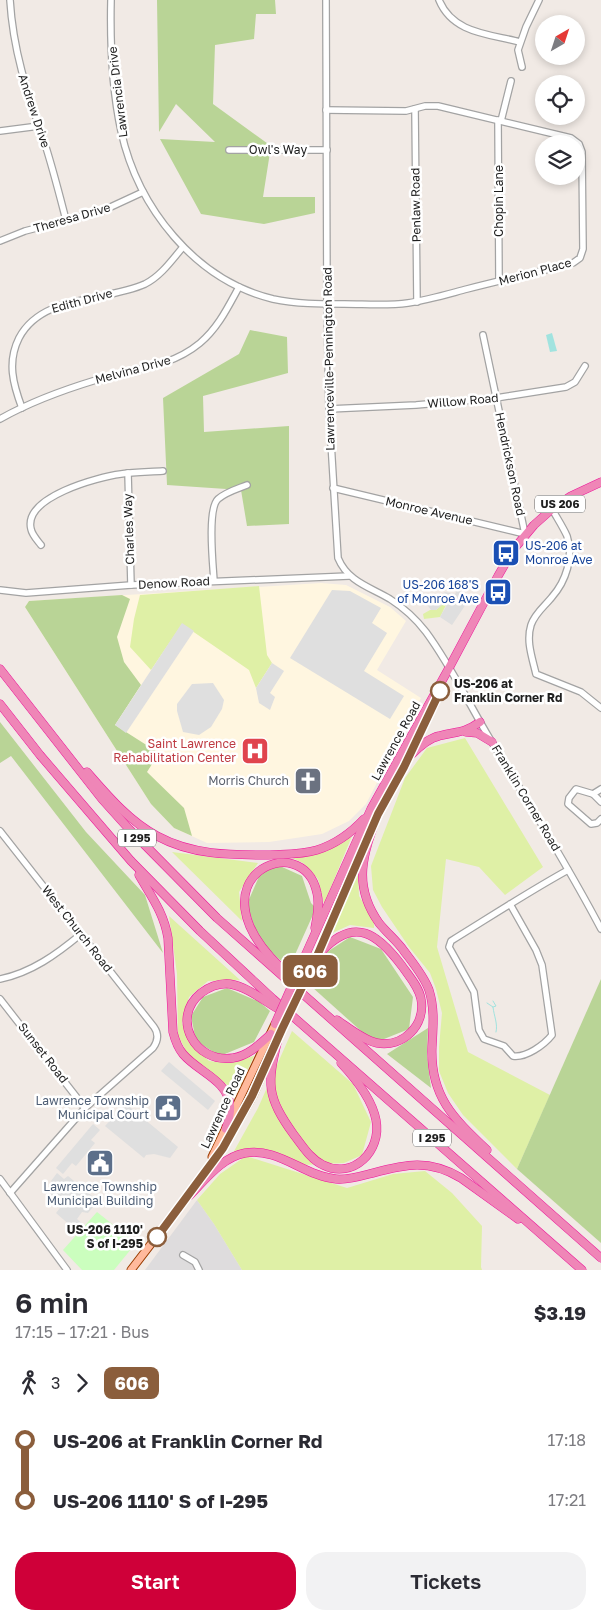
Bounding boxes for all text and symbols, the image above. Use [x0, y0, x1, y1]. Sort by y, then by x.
north arrow [535, 15, 585, 65]
map controls [535, 15, 585, 185]
street label: Lawrencia Drive [104, 46, 131, 138]
street label: Andrew Drive [15, 72, 53, 150]
button: locate [535, 75, 585, 125]
button: layers [535, 135, 585, 185]
street label: Owl's Way [249, 142, 307, 157]
street label: Chopin Lane [491, 165, 506, 237]
street label: Penlaw Road [407, 168, 424, 242]
street label: Theresa Drive [32, 199, 112, 236]
street label: Merion Place [497, 255, 573, 288]
street label: Lawrenceville-Pennington Road [319, 267, 338, 451]
street label: Edith Drive [50, 285, 114, 316]
street label: Melvina Drive [93, 352, 172, 387]
street label: Willow Road [427, 390, 499, 411]
street label: Hendrickson Road [492, 411, 529, 517]
street label: Charles Way [120, 493, 137, 565]
street label: Monroe Avenue [384, 493, 474, 528]
road number: US 206 [535, 496, 585, 512]
bus stop icon: US-206 at Monroe Ave [491, 538, 521, 568]
place label: US-206 at Monroe Ave [525, 538, 592, 567]
street label: Denow Road [138, 573, 210, 592]
place label: US-206 168'S of Monroe Ave [397, 577, 479, 606]
bus stop icon: US-206 168'S of Monroe Ave [483, 577, 513, 607]
place label: US-206 at Franklin Corner Rd [454, 676, 562, 705]
marker: US-206 at Franklin Corner Rd [430, 681, 450, 701]
street label: Lawrence Road [368, 699, 423, 783]
place label: Saint Lawrence Rehabilitation Center [113, 736, 236, 765]
hospital icon: Saint Lawrence Rehabilitation Center [240, 736, 270, 766]
street label: Franklin Corner Road [489, 742, 564, 854]
church icon: Morris Church [293, 766, 323, 796]
place label: Morris Church [208, 773, 289, 788]
road number: I 295 [118, 830, 156, 846]
street label: West Church Road [39, 882, 116, 975]
line badge: 606 [281, 955, 339, 987]
text: 606 [293, 960, 327, 982]
street label: Sunset Road [15, 1019, 72, 1086]
street label: Lawrence Road [197, 1065, 248, 1151]
place label: Lawrence Township Municipal Court [35, 1093, 149, 1122]
public building icon: Lawrence Township Municipal Court [153, 1093, 183, 1123]
road number: I 295 [413, 1130, 451, 1146]
public building icon: Lawrence Township Municipal Building [85, 1148, 115, 1178]
place label: Lawrence Township Municipal Building [43, 1179, 157, 1208]
place label: US-206 1110' S of I-295 [67, 1222, 143, 1251]
marker: US-206 1110' S of I-295 [147, 1227, 167, 1247]
text: 6 min [15, 1286, 89, 1319]
text: $3.19 [534, 1301, 586, 1324]
text: 17:15 – 17:21 · Bus [15, 1322, 149, 1342]
icon: walk [15, 1369, 43, 1397]
icon: forward [68, 1369, 96, 1397]
text: 606 [114, 1372, 149, 1394]
text: 3 [51, 1373, 60, 1393]
text: US-206 at Franklin Corner Rd [53, 1429, 323, 1452]
text: 17:18 [547, 1430, 586, 1450]
text: US-206 1110' S of I-295 [53, 1489, 268, 1512]
text: 17:21 [548, 1490, 586, 1510]
button: Start [15, 1552, 296, 1610]
button: Tickets [306, 1552, 586, 1610]

